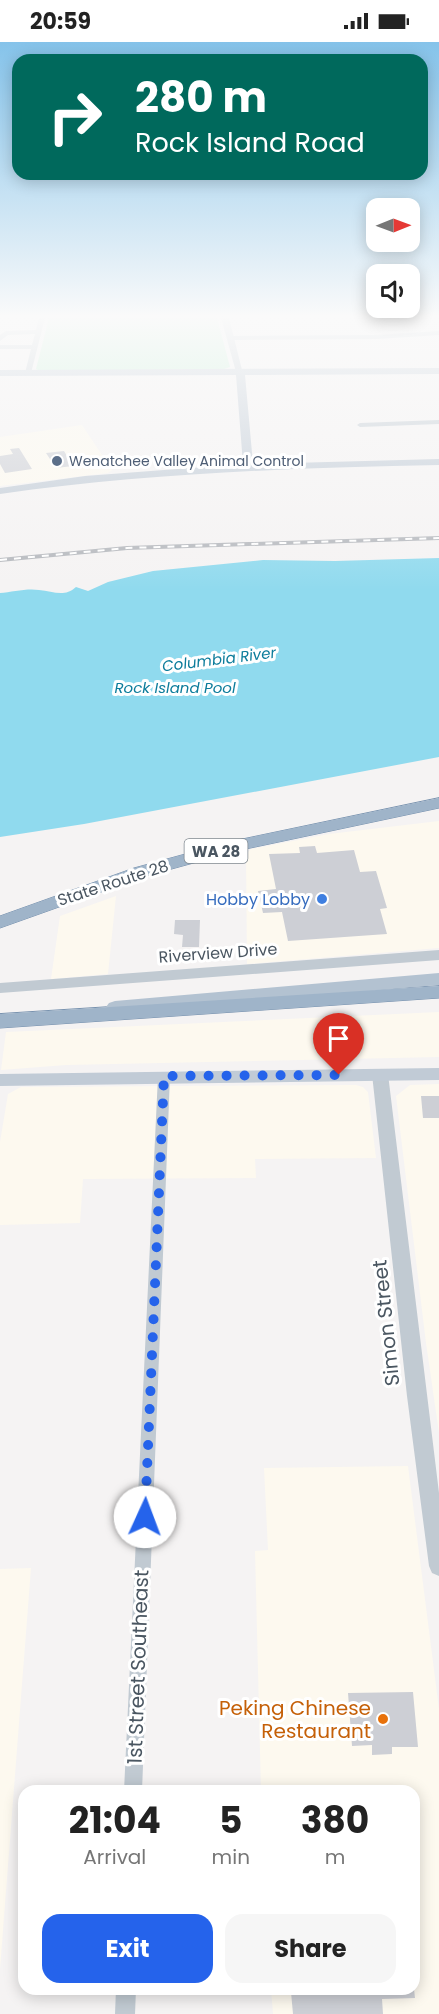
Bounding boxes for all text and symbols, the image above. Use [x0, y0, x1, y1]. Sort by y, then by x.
text: 20:59 [30, 6, 91, 37]
text: 280 m [135, 68, 267, 127]
icon: right [36, 78, 114, 156]
text: Rock Island Road [135, 124, 365, 161]
north arrow [366, 198, 420, 252]
map controls [366, 198, 420, 318]
button: sound [366, 264, 420, 318]
place label: Wenatchee Valley Animal Control [69, 451, 304, 471]
marker: Wenatchee Valley Animal Control [50, 454, 64, 468]
water label: Columbia River [161, 642, 277, 676]
water label: Rock Island Pool [114, 677, 236, 698]
road number: WA 28 [184, 839, 248, 863]
street label: State Route 28 [54, 854, 172, 912]
place label: Hobby Lobby [206, 888, 310, 911]
marker: Hobby Lobby [315, 892, 329, 906]
street label: Riverview Drive [158, 937, 278, 969]
pin [313, 1013, 364, 1075]
icon: arrive [322, 1022, 355, 1055]
street label: Simon Street [365, 1259, 407, 1387]
position arrow [113, 1485, 177, 1549]
street label: 1st Street Southeast [121, 1569, 155, 1765]
place label: Peking Chinese Restaurant [219, 1694, 371, 1745]
marker: Peking Chinese Restaurant [376, 1712, 390, 1726]
text: 21:04 [69, 1795, 161, 1846]
text: 5 [219, 1795, 242, 1846]
text: 380 [301, 1795, 369, 1846]
text: Arrival [83, 1843, 146, 1871]
text: min [212, 1843, 250, 1871]
text: m [325, 1843, 345, 1871]
button: Exit [42, 1914, 213, 1983]
button: Share [225, 1914, 396, 1983]

